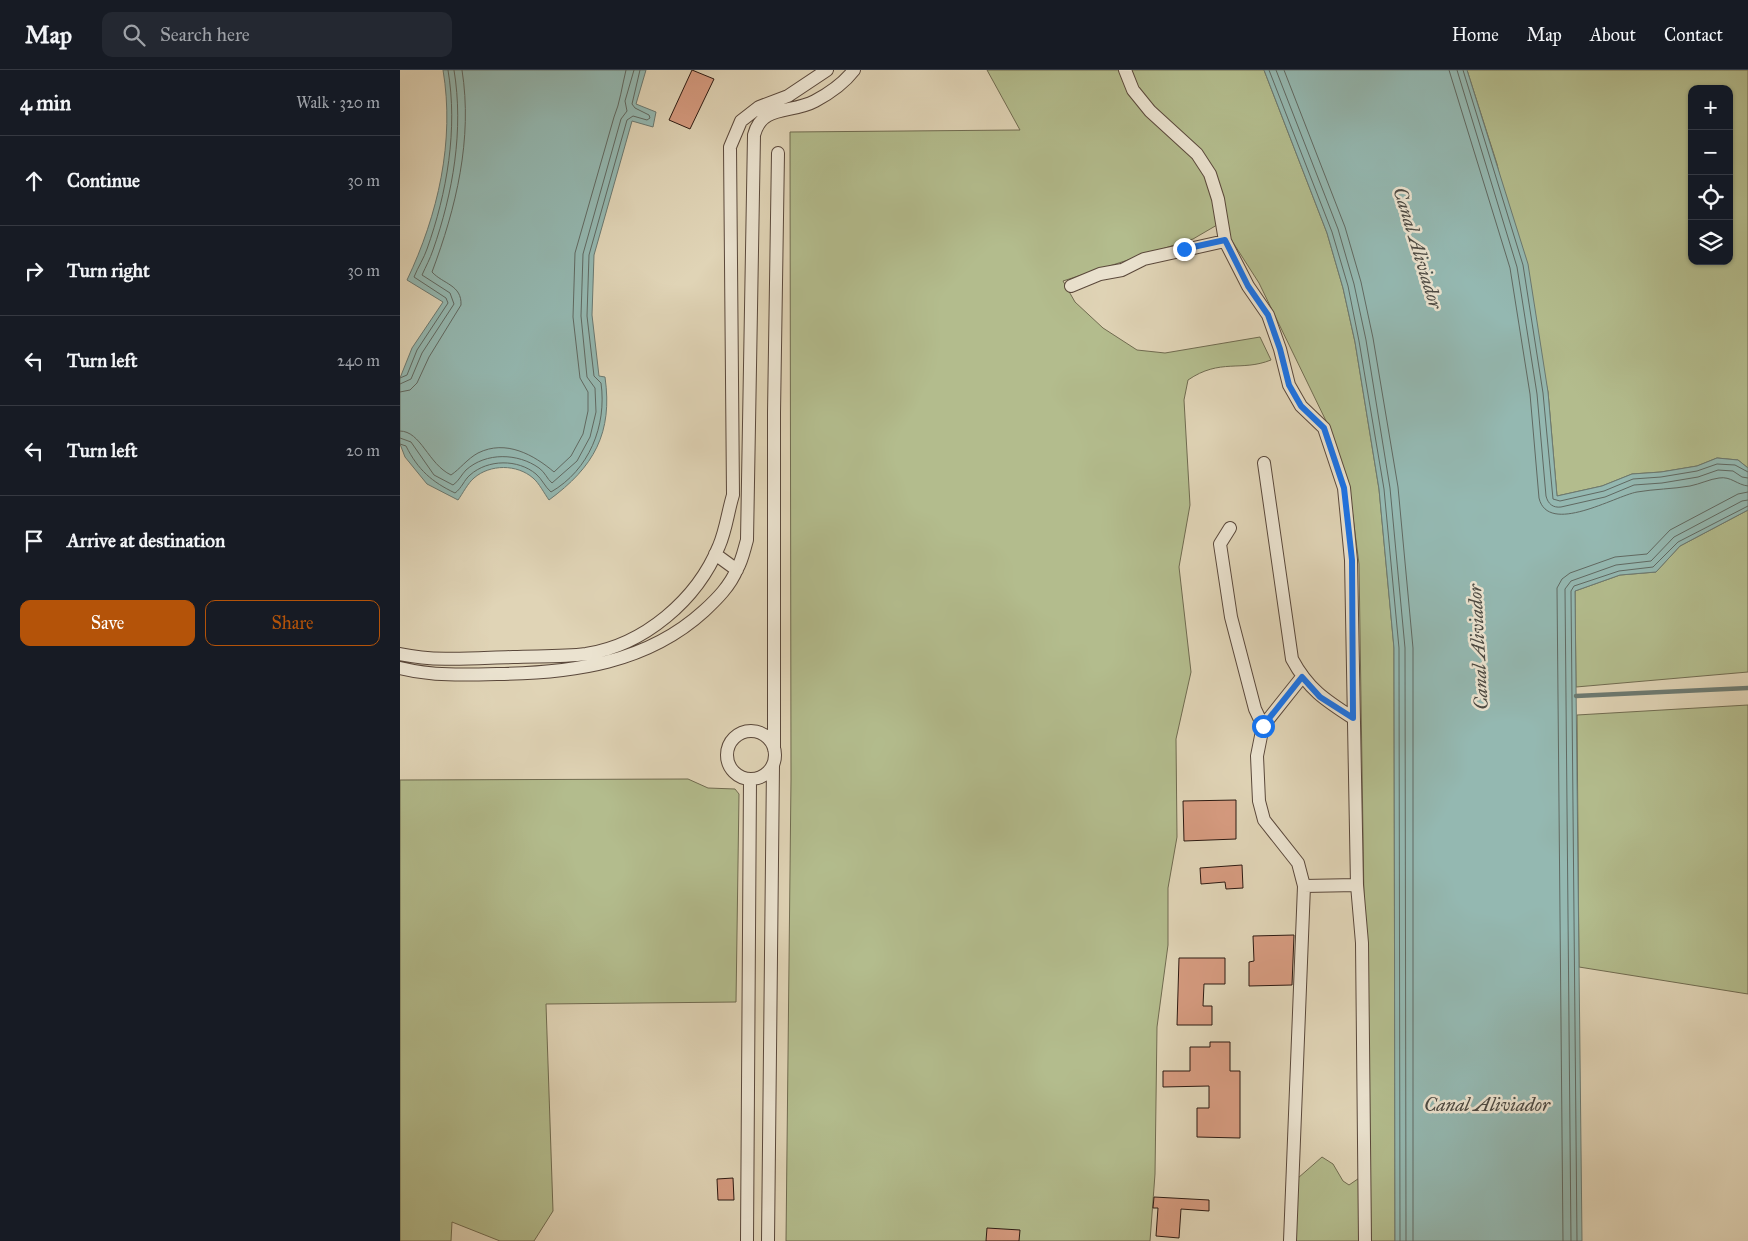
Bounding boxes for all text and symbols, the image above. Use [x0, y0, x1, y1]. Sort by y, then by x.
search box [102, 12, 452, 57]
text: Map [25, 20, 72, 50]
icon: search [120, 21, 148, 49]
text: Search here [160, 23, 250, 46]
text: Home [1452, 24, 1499, 46]
text: Map [1527, 24, 1562, 46]
text: About [1590, 24, 1636, 46]
text: Contact [1664, 24, 1723, 46]
map controls [1688, 85, 1733, 265]
button: + [1688, 85, 1733, 130]
text: 4 min [20, 90, 71, 116]
text: Walk · 320 m [296, 93, 380, 112]
button: − [1688, 130, 1733, 175]
icon: ahead [20, 167, 48, 195]
text: Continue [67, 169, 140, 192]
text: 30 m [347, 171, 380, 190]
button: locate [1688, 175, 1733, 220]
water label: Canal Aliviador [1389, 184, 1448, 313]
button: layers [1688, 220, 1733, 265]
route end [1173, 238, 1196, 261]
icon: right [20, 257, 48, 285]
text: Turn right [67, 259, 150, 282]
text: 30 m [347, 261, 380, 280]
icon: left [20, 347, 48, 375]
text: Turn left [67, 349, 137, 372]
text: 240 m [337, 351, 380, 370]
icon: left [20, 437, 48, 465]
text: Turn left [67, 439, 137, 462]
text: 20 m [346, 441, 380, 460]
icon: arrive [20, 527, 48, 555]
text: Arrive at destination [67, 529, 225, 552]
water label: Canal Aliviador [1463, 582, 1493, 711]
button: Save [20, 600, 195, 646]
button: Share [205, 600, 380, 646]
route start [1252, 715, 1275, 738]
water label: Canal Aliviador [1424, 1093, 1551, 1116]

